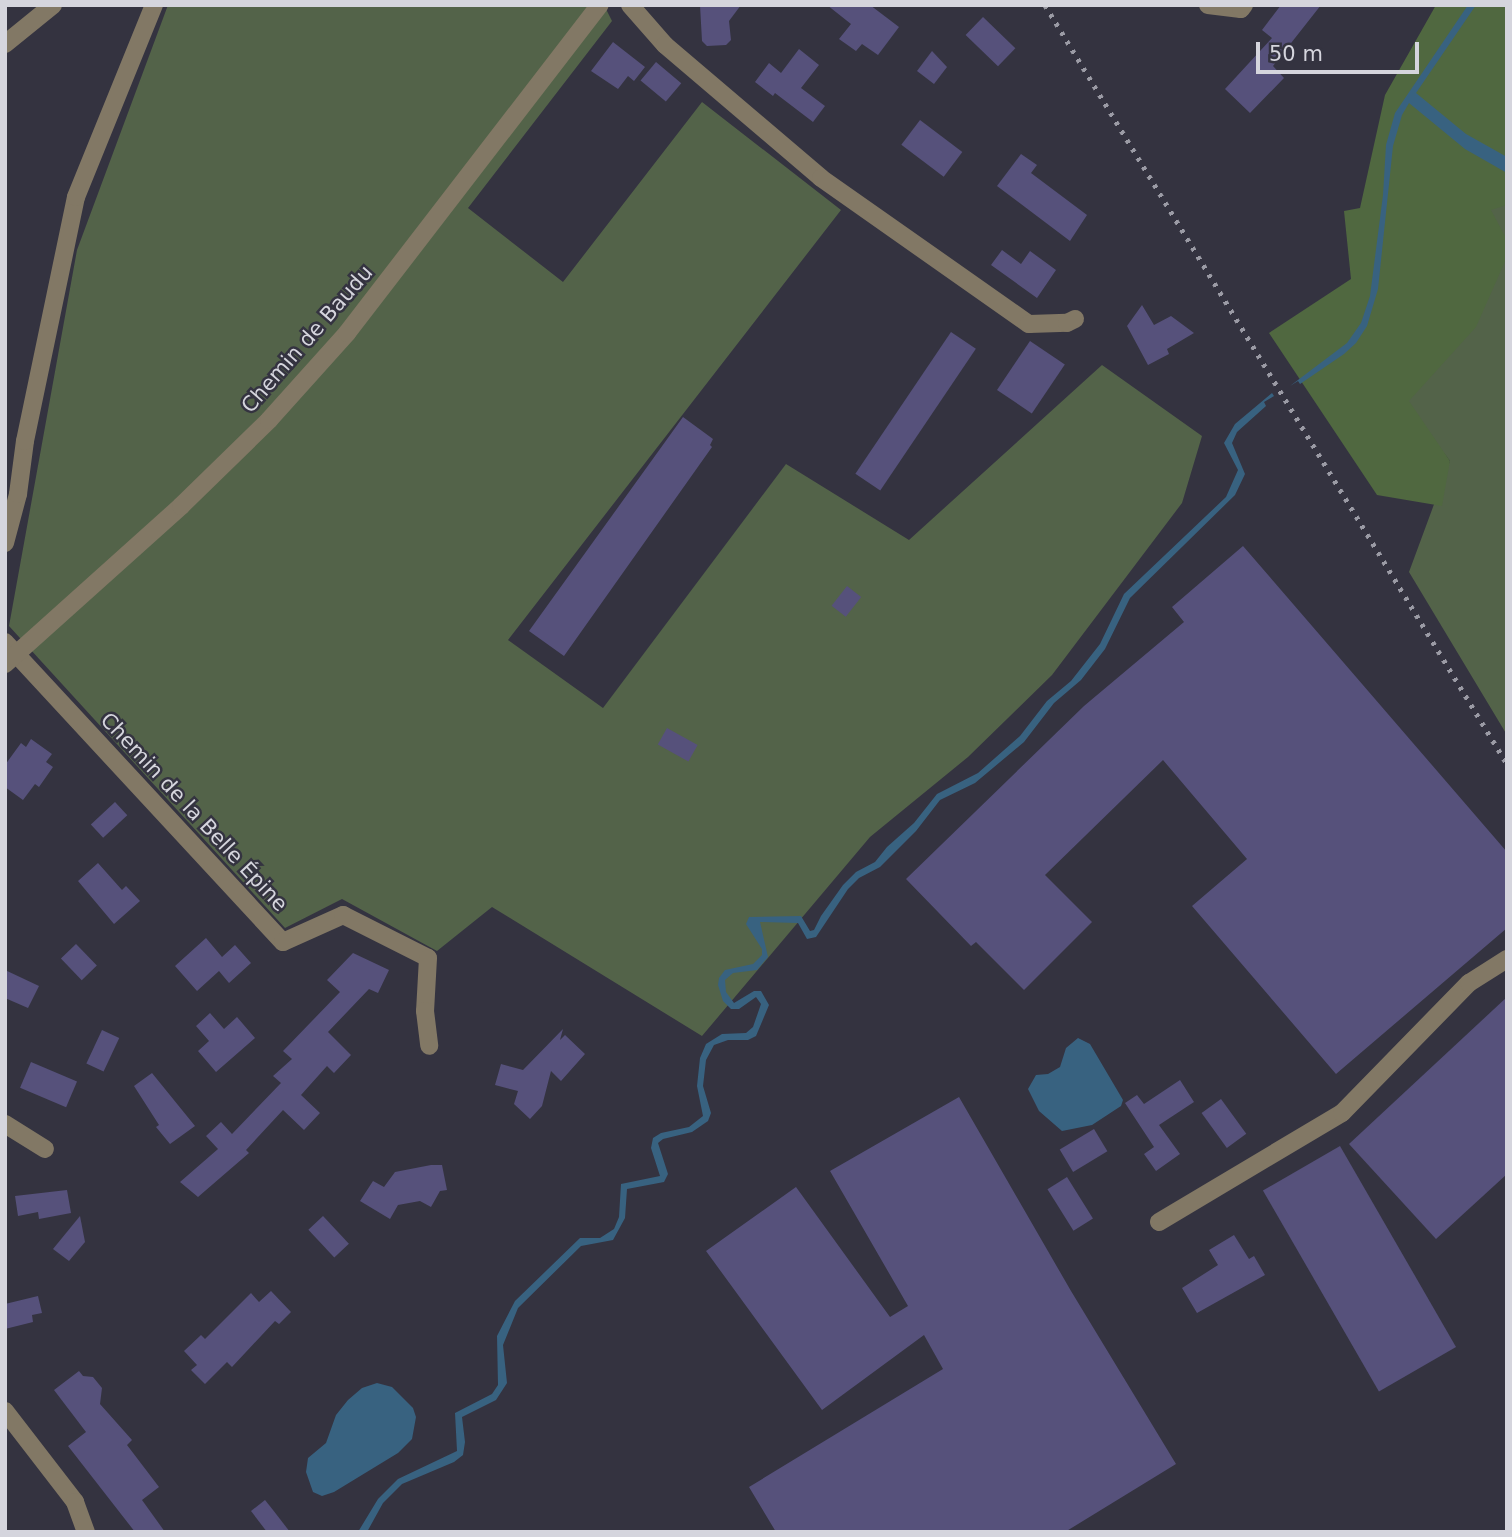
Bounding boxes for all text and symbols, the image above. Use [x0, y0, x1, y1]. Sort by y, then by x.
scale bar [1260, 28, 1423, 72]
text: 50 m [1269, 42, 1323, 66]
street label: Chemin de Baudu [236, 260, 378, 418]
street label: Chemin de la Belle Épine [95, 707, 293, 917]

